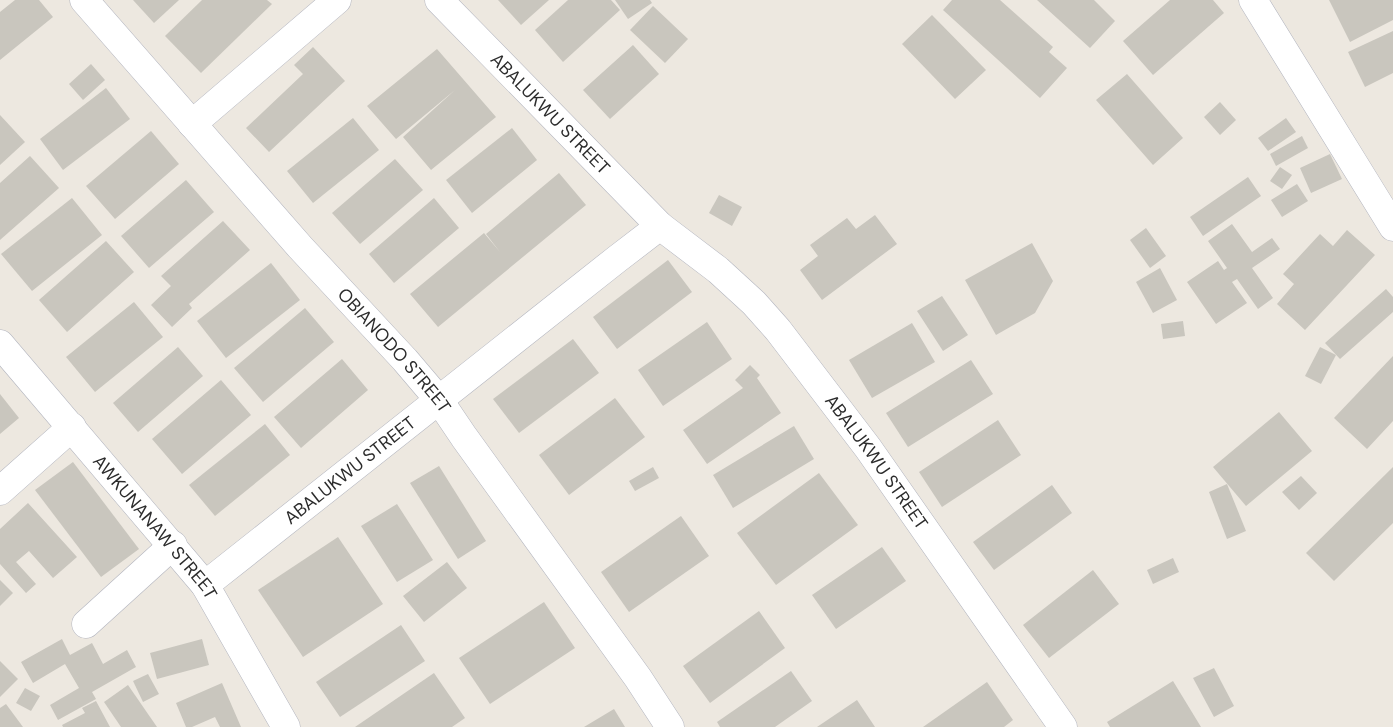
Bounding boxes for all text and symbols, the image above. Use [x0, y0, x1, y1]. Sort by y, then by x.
street label: ABALUKWU STREET [485, 48, 615, 180]
street label: OBIANODO STREET [332, 283, 456, 418]
street label: ABALUKWU STREET [819, 390, 933, 534]
street label: ABALUKWU STREET [279, 411, 421, 530]
street label: AWKUNANAW STREET [88, 450, 223, 603]

